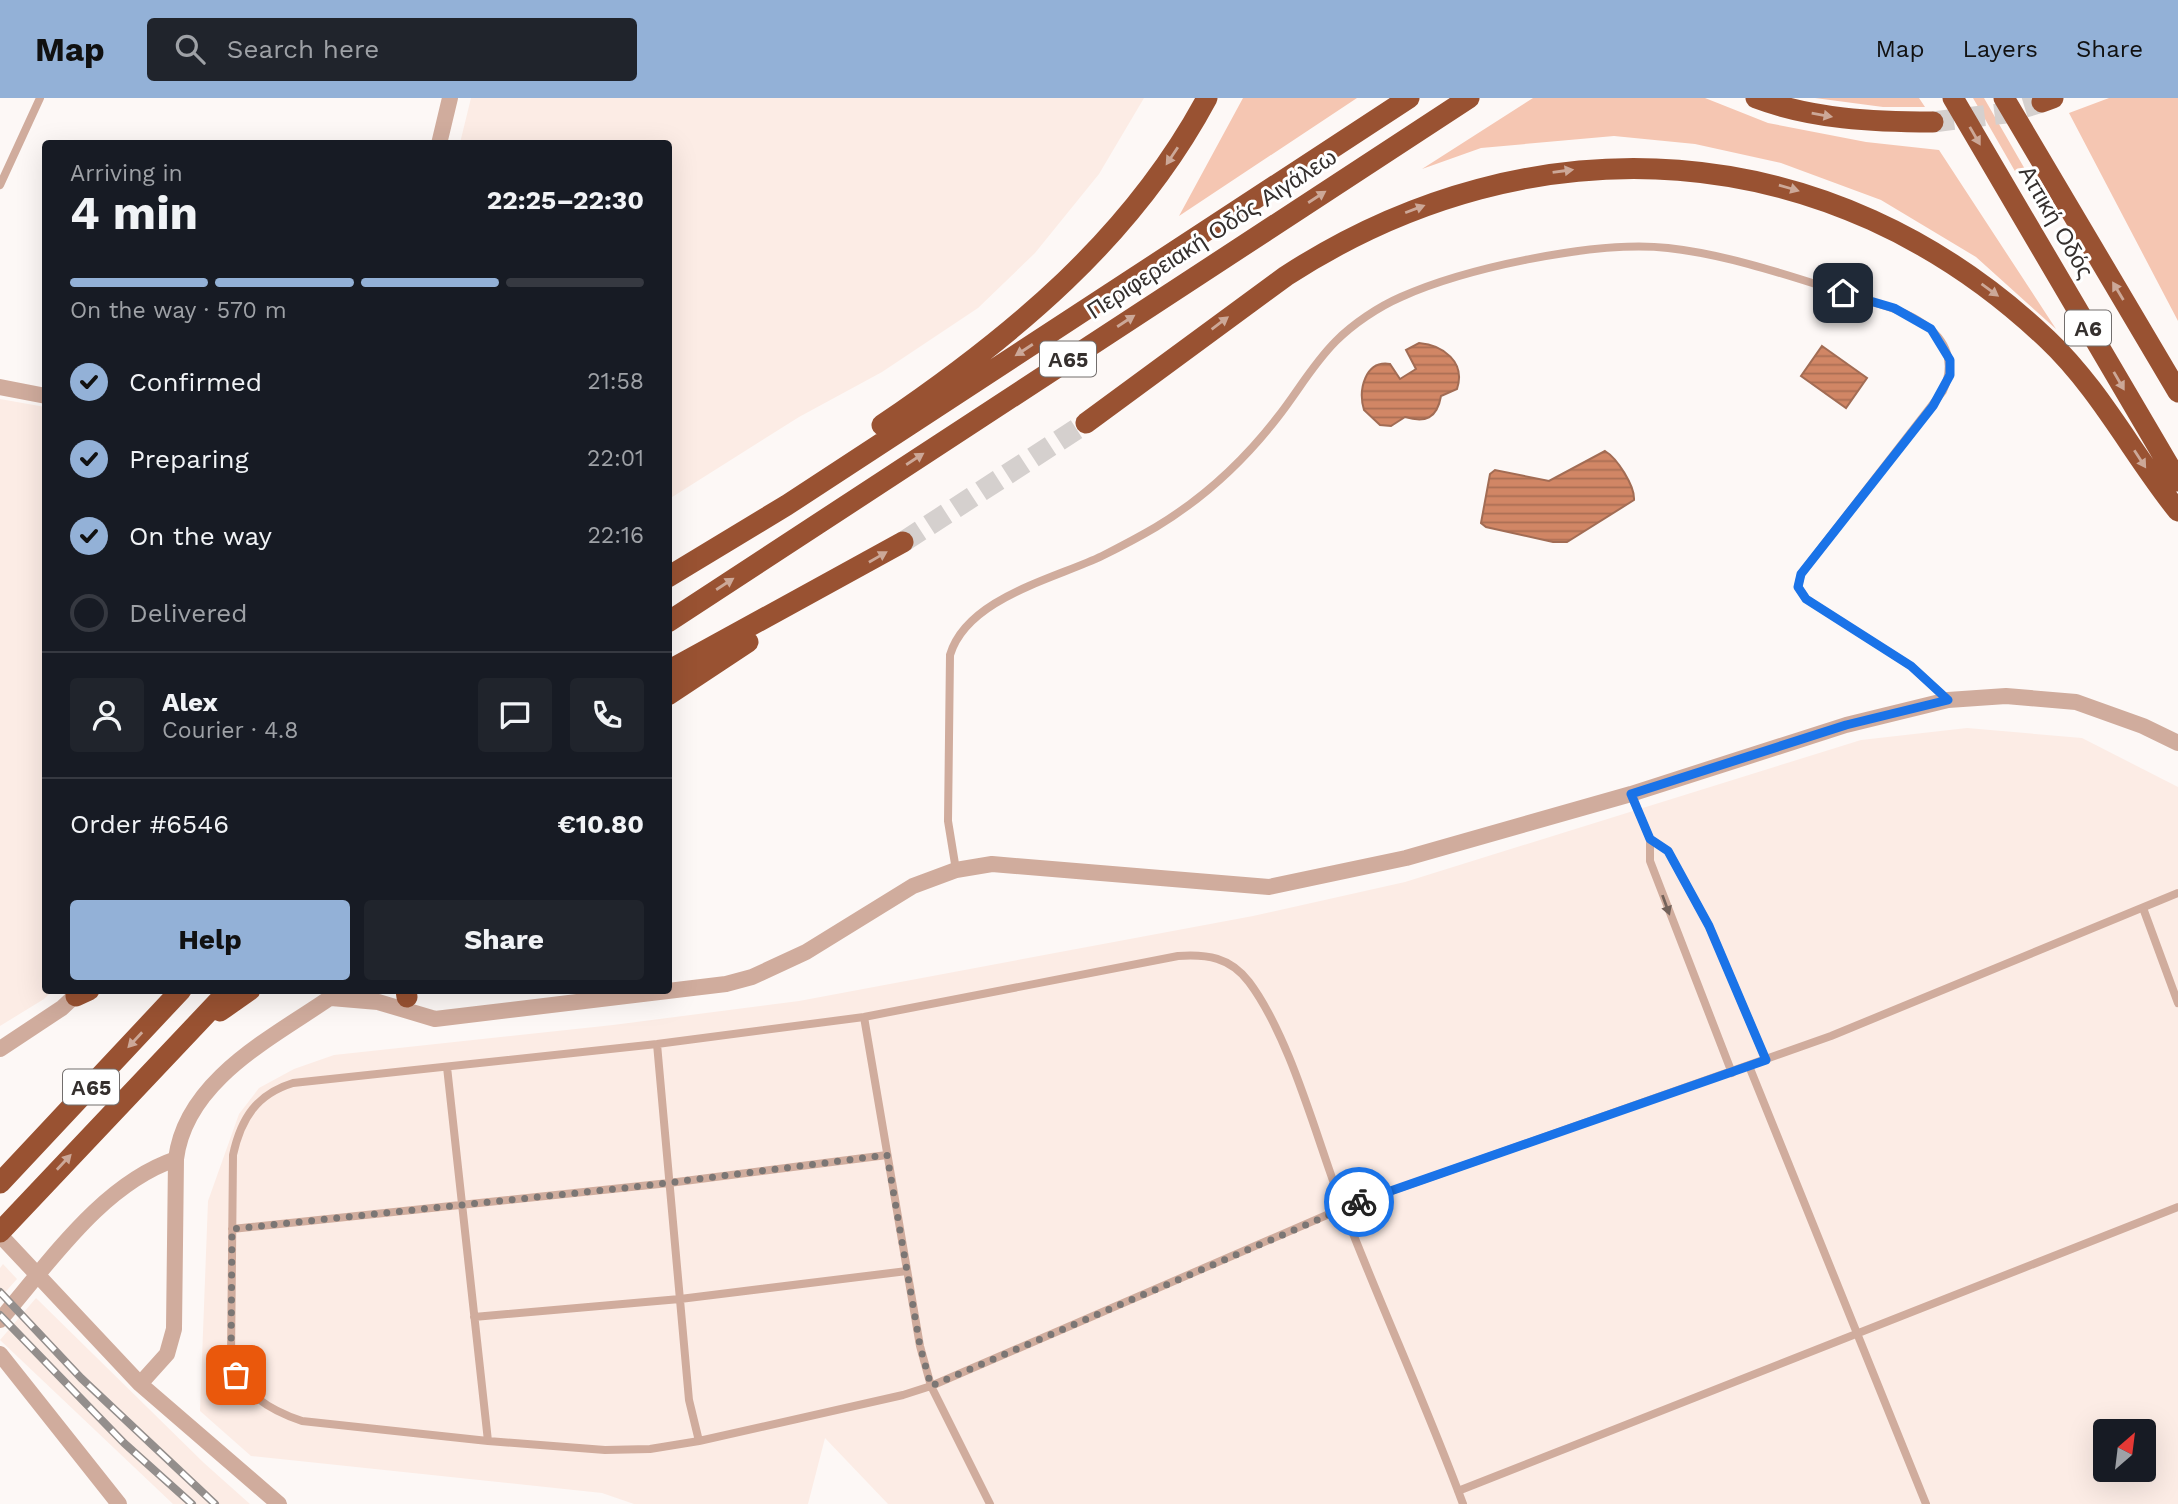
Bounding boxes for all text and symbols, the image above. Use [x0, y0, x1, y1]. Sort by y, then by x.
search box [147, 18, 637, 81]
text: Map [35, 30, 105, 69]
icon: search [171, 30, 209, 68]
text: Search here [227, 34, 379, 64]
text: Map [1876, 35, 1924, 63]
text: Layers [1962, 35, 2038, 63]
text: Share [2076, 35, 2143, 63]
one-way arrow [1811, 109, 1833, 120]
one-way arrow [1969, 127, 1981, 146]
street label: Περιφερειακή Οδός Αιγάλεω [1082, 143, 1342, 325]
one-way arrow [1165, 147, 1179, 165]
text: Arriving in [70, 160, 183, 187]
street label: Αττική Οδός [2013, 161, 2099, 283]
one-way arrow [1553, 166, 1575, 177]
one-way arrow [1778, 183, 1800, 194]
text: 22:25–22:30 [487, 185, 644, 215]
text: 4 min [70, 186, 198, 240]
one-way arrow [1307, 191, 1326, 204]
one-way arrow [1405, 203, 1426, 214]
pin [1813, 263, 1873, 323]
icon: home [1824, 274, 1862, 312]
one-way arrow [2112, 282, 2124, 301]
one-way arrow [1981, 283, 1999, 298]
text: On the way · 570 m [70, 297, 287, 324]
road number: Α6 [2065, 310, 2111, 345]
one-way arrow [1116, 315, 1136, 328]
one-way arrow [1211, 317, 1229, 331]
road number: Α65 [1040, 342, 1096, 376]
one-way arrow [1014, 343, 1033, 356]
icon: check [70, 363, 108, 401]
text: Confirmed [129, 367, 262, 397]
text: 21:58 [587, 368, 644, 395]
one-way arrow [2113, 372, 2125, 391]
icon: check [70, 440, 108, 478]
text: Preparing [129, 444, 249, 474]
text: 22:01 [587, 445, 644, 472]
one-way arrow [2134, 450, 2147, 469]
one-way arrow [906, 452, 924, 466]
icon: check [70, 517, 108, 555]
text: On the way [129, 521, 272, 551]
text: 22:16 [587, 522, 644, 549]
one-way arrow [868, 551, 888, 563]
one-way arrow [716, 577, 734, 591]
text: Delivered [129, 598, 248, 628]
button: person [70, 678, 144, 752]
button: chat [478, 678, 552, 752]
button: phone [570, 678, 644, 752]
text: Alex [162, 687, 218, 717]
text: Courier · 4.8 [162, 717, 298, 744]
text: Order #6546 [70, 809, 229, 839]
text: €10.80 [557, 809, 644, 839]
one-way arrow [1661, 894, 1672, 915]
button: Help [70, 900, 350, 980]
button: Share [364, 900, 644, 980]
one-way arrow [127, 1031, 143, 1048]
road number: Α65 [63, 1070, 119, 1104]
one-way arrow [55, 1154, 71, 1171]
courier [1324, 1167, 1394, 1237]
icon: bike [1340, 1183, 1378, 1221]
pin [206, 1345, 266, 1405]
icon: bag [217, 1356, 255, 1394]
north arrow [2093, 1419, 2156, 1482]
map controls [2093, 1419, 2156, 1482]

